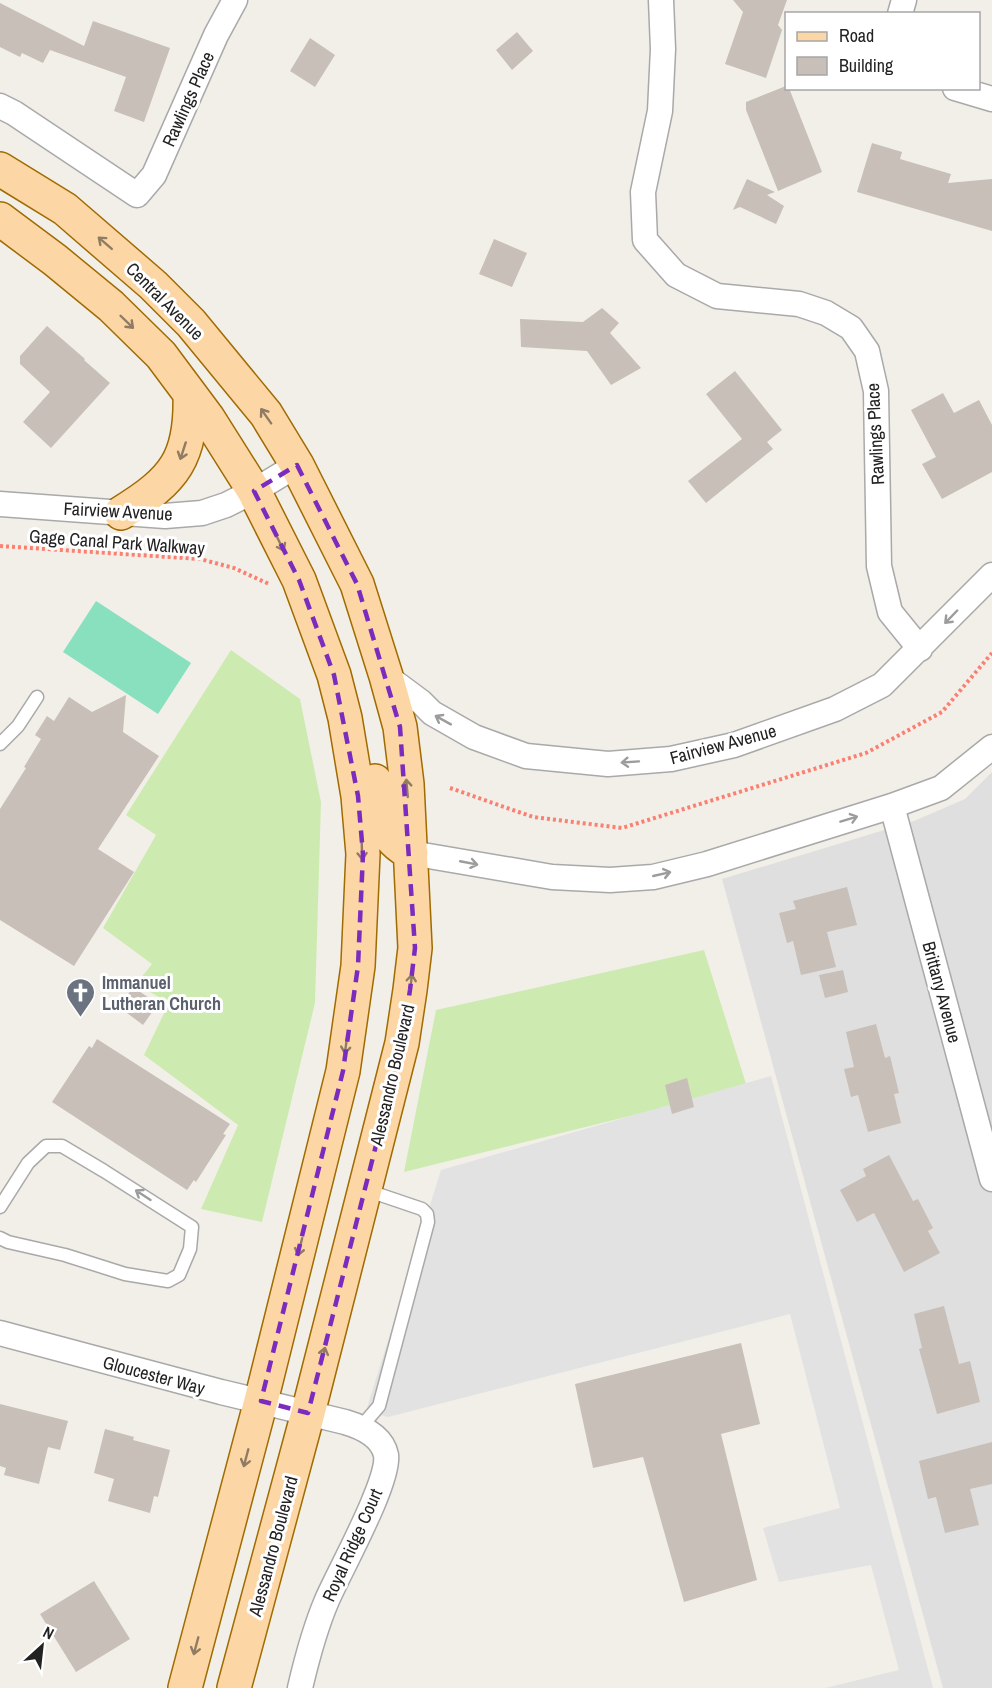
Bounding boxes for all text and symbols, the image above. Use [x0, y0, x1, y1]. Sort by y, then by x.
legend [785, 12, 980, 90]
text: Road [839, 23, 874, 48]
street label: Rawlings Place [156, 47, 220, 151]
text: Building [839, 53, 894, 78]
one-way arrow [98, 236, 113, 250]
street label: Central Avenue [121, 257, 209, 345]
one-way arrow [119, 314, 134, 329]
street label: Rawlings Place [860, 383, 890, 485]
one-way arrow [260, 408, 272, 424]
one-way arrow [176, 441, 187, 460]
street label: Fairview Avenue [63, 496, 173, 526]
street label: Gage Canal Park Walkway [28, 523, 206, 561]
one-way arrow [275, 534, 287, 552]
one-way arrow [944, 609, 959, 624]
one-way arrow [435, 714, 453, 725]
street label: Fairview Avenue [667, 718, 779, 770]
one-way arrow [621, 757, 640, 768]
one-way arrow [401, 779, 412, 799]
one-way arrow [839, 813, 858, 824]
one-way arrow [356, 841, 368, 861]
one-way arrow [458, 858, 478, 869]
one-way arrow [652, 868, 671, 880]
street label: Brittany Avenue [916, 939, 968, 1045]
place label: Immanuel Lutheran Church [102, 970, 221, 1016]
one-way arrow [406, 973, 417, 993]
church icon: Immanuel Lutheran Church [65, 976, 97, 1018]
street label: Alessandro Boulevard [363, 1002, 420, 1149]
one-way arrow [341, 1035, 352, 1055]
one-way arrow [135, 1189, 152, 1201]
one-way arrow [293, 1238, 305, 1257]
one-way arrow [317, 1347, 329, 1366]
street label: Gloucester Way [100, 1349, 208, 1401]
one-way arrow [240, 1448, 251, 1467]
street label: Alessandro Boulevard [242, 1473, 304, 1620]
street label: Royal Ridge Court [316, 1484, 388, 1606]
north arrow [12, 1616, 72, 1676]
text: N [40, 1621, 58, 1645]
one-way arrow [190, 1637, 201, 1656]

